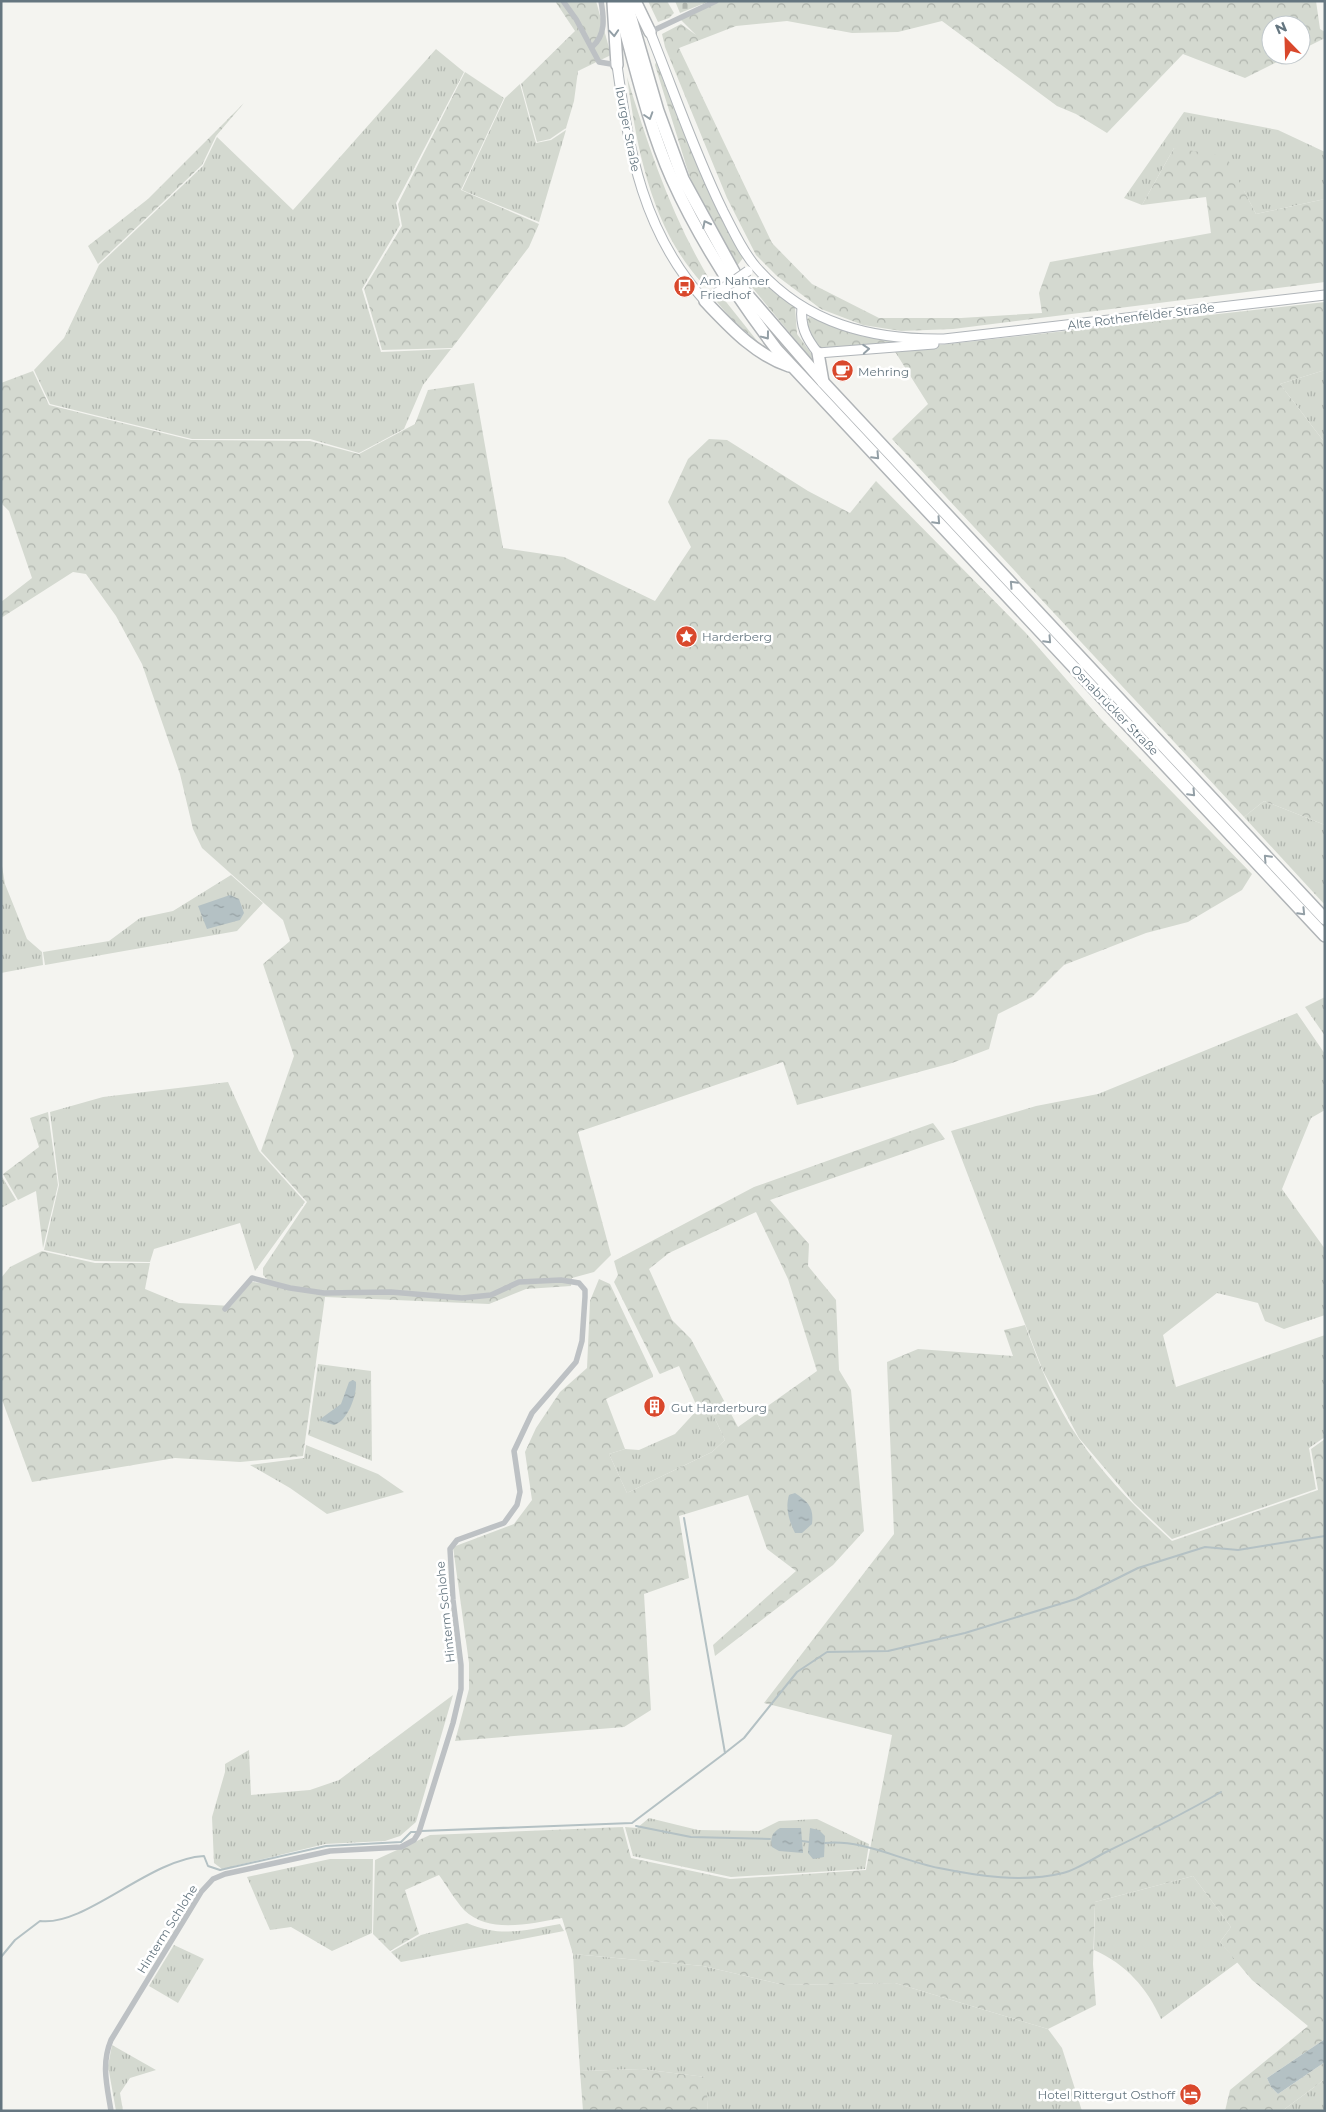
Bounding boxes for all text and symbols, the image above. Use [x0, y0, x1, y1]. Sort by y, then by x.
north arrow [1261, 15, 1311, 65]
text: N [1272, 18, 1290, 39]
one-way arrow [609, 29, 620, 37]
street label: Iburger Straße [612, 85, 644, 173]
one-way arrow [644, 111, 654, 119]
one-way arrow [702, 220, 712, 229]
place label: Am Nahner Friedhof [700, 273, 770, 302]
bus stop icon: Am Nahner Friedhof [672, 275, 696, 299]
street label: Alte Rothenfelder Straße [1067, 300, 1215, 332]
one-way arrow [760, 330, 769, 340]
one-way arrow [862, 344, 870, 355]
cafe icon: Mehring [830, 359, 854, 383]
place label: Mehring [858, 364, 909, 379]
one-way arrow [870, 450, 879, 459]
one-way arrow [931, 515, 940, 524]
one-way arrow [1010, 581, 1019, 590]
place icon: Harderberg [674, 624, 698, 648]
place label: Harderberg [702, 629, 772, 644]
one-way arrow [1042, 634, 1051, 643]
street label: Osnabrücker Straße [1068, 662, 1162, 758]
one-way arrow [1186, 787, 1195, 796]
one-way arrow [1264, 854, 1273, 863]
one-way arrow [1296, 906, 1305, 915]
building icon: Gut Harderburg [643, 1395, 667, 1419]
place label: Gut Harderburg [671, 1400, 767, 1415]
street label: Hinterm Schlohe [432, 1561, 458, 1663]
street label: Hinterm Schlohe [134, 1882, 200, 1976]
hotel icon: Hotel Rittergut Osthoff [1179, 2082, 1203, 2106]
place label: Hotel Rittergut Osthoff [1038, 2087, 1176, 2102]

